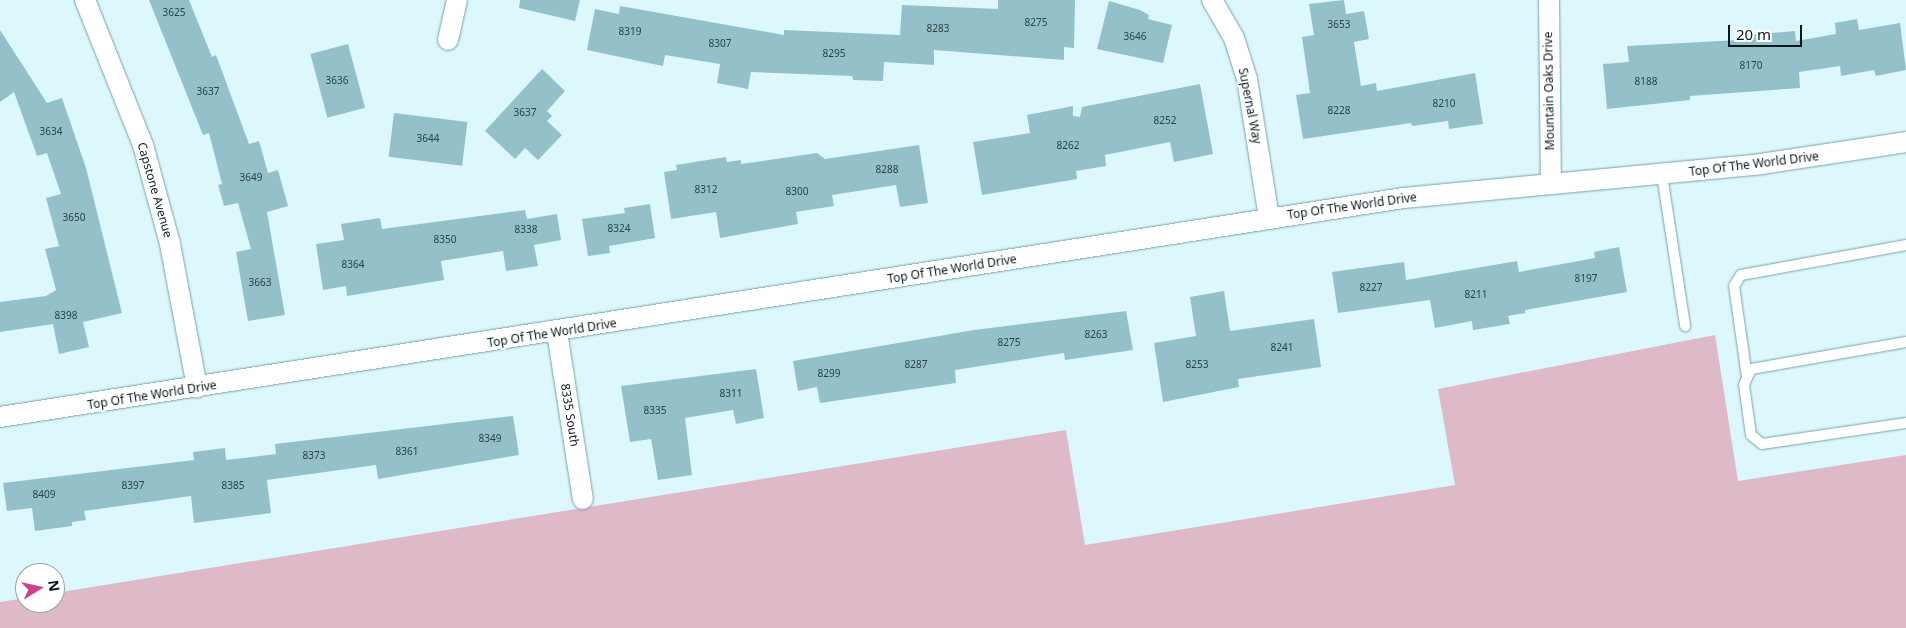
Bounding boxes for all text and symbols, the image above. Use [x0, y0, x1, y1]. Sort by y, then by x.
house number: 3625 [163, 7, 185, 19]
scale bar [1731, 15, 1805, 47]
house number: 8275 [1025, 17, 1047, 29]
house number: 3653 [1328, 19, 1350, 31]
house number: 8283 [927, 23, 949, 35]
text: 20 m [1736, 24, 1771, 44]
house number: 8319 [619, 26, 641, 38]
house number: 3646 [1124, 31, 1146, 43]
street label: Mountain Oaks Drive [1541, 32, 1557, 150]
house number: 8307 [709, 38, 731, 50]
house number: 8295 [823, 48, 845, 60]
house number: 8170 [1740, 60, 1762, 72]
street label: Supernal Way [1236, 67, 1264, 145]
house number: 3636 [326, 75, 348, 87]
house number: 8188 [1635, 76, 1657, 88]
house number: 3637 [197, 86, 219, 98]
house number: 8210 [1433, 98, 1455, 110]
house number: 8228 [1328, 105, 1350, 117]
house number: 3637 [514, 107, 536, 119]
house number: 8252 [1154, 115, 1176, 127]
house number: 3634 [40, 126, 62, 138]
house number: 3644 [417, 133, 439, 145]
house number: 8262 [1057, 140, 1079, 152]
street label: Capstone Avenue [135, 141, 175, 239]
street label: Top Of The World Drive [1688, 149, 1820, 179]
house number: 8288 [876, 164, 898, 176]
house number: 3649 [240, 172, 262, 184]
house number: 8312 [695, 184, 717, 196]
house number: 8300 [786, 186, 808, 198]
street label: Top Of The World Drive [1286, 190, 1418, 222]
house number: 3650 [63, 212, 85, 224]
house number: 8324 [608, 223, 630, 235]
house number: 8338 [515, 224, 537, 236]
house number: 8350 [434, 234, 456, 246]
street label: Top Of The World Drive [886, 252, 1018, 286]
house number: 8364 [342, 259, 364, 271]
house number: 8197 [1575, 273, 1597, 285]
house number: 3663 [249, 277, 271, 289]
house number: 8227 [1360, 282, 1382, 294]
house number: 8211 [1465, 289, 1487, 301]
house number: 8398 [55, 310, 77, 322]
street label: Top Of The World Drive [486, 316, 618, 350]
house number: 8263 [1085, 329, 1107, 341]
house number: 8275 [998, 337, 1020, 349]
house number: 8241 [1271, 342, 1293, 354]
house number: 8287 [905, 359, 927, 371]
house number: 8253 [1186, 359, 1208, 371]
house number: 8299 [818, 368, 840, 380]
street label: Top Of The World Drive [86, 378, 218, 412]
street label: 8335 South [558, 382, 582, 448]
house number: 8311 [720, 388, 742, 400]
house number: 8335 [644, 405, 666, 417]
house number: 8349 [479, 433, 501, 445]
house number: 8361 [396, 446, 418, 458]
house number: 8373 [303, 450, 325, 462]
house number: 8397 [122, 480, 144, 492]
house number: 8385 [222, 480, 244, 492]
house number: 8409 [33, 489, 55, 501]
north arrow [15, 563, 65, 613]
text: N [44, 579, 65, 593]

